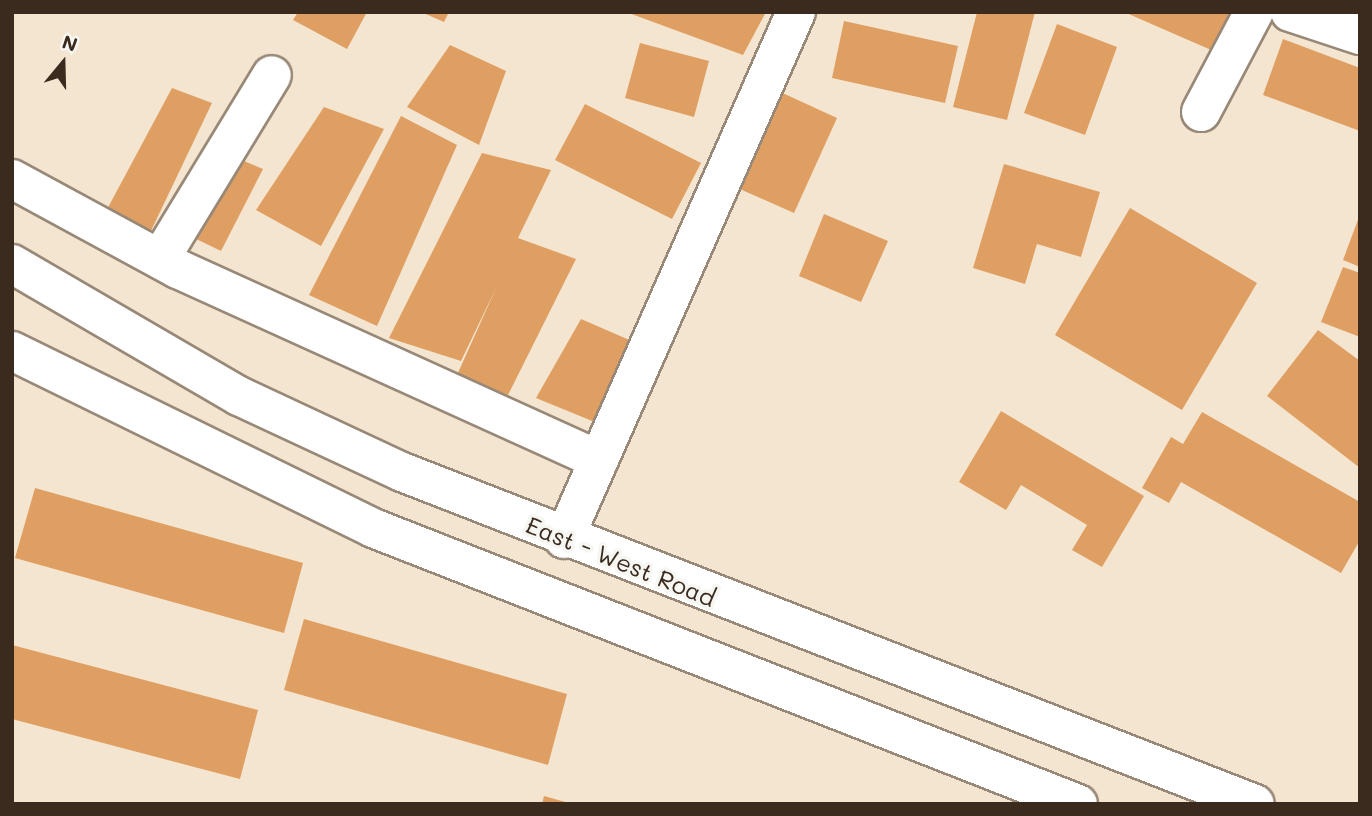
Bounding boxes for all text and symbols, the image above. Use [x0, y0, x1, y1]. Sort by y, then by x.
north arrow [28, 28, 98, 98]
text: N [59, 29, 81, 57]
street label: East - West Road [522, 510, 720, 612]

